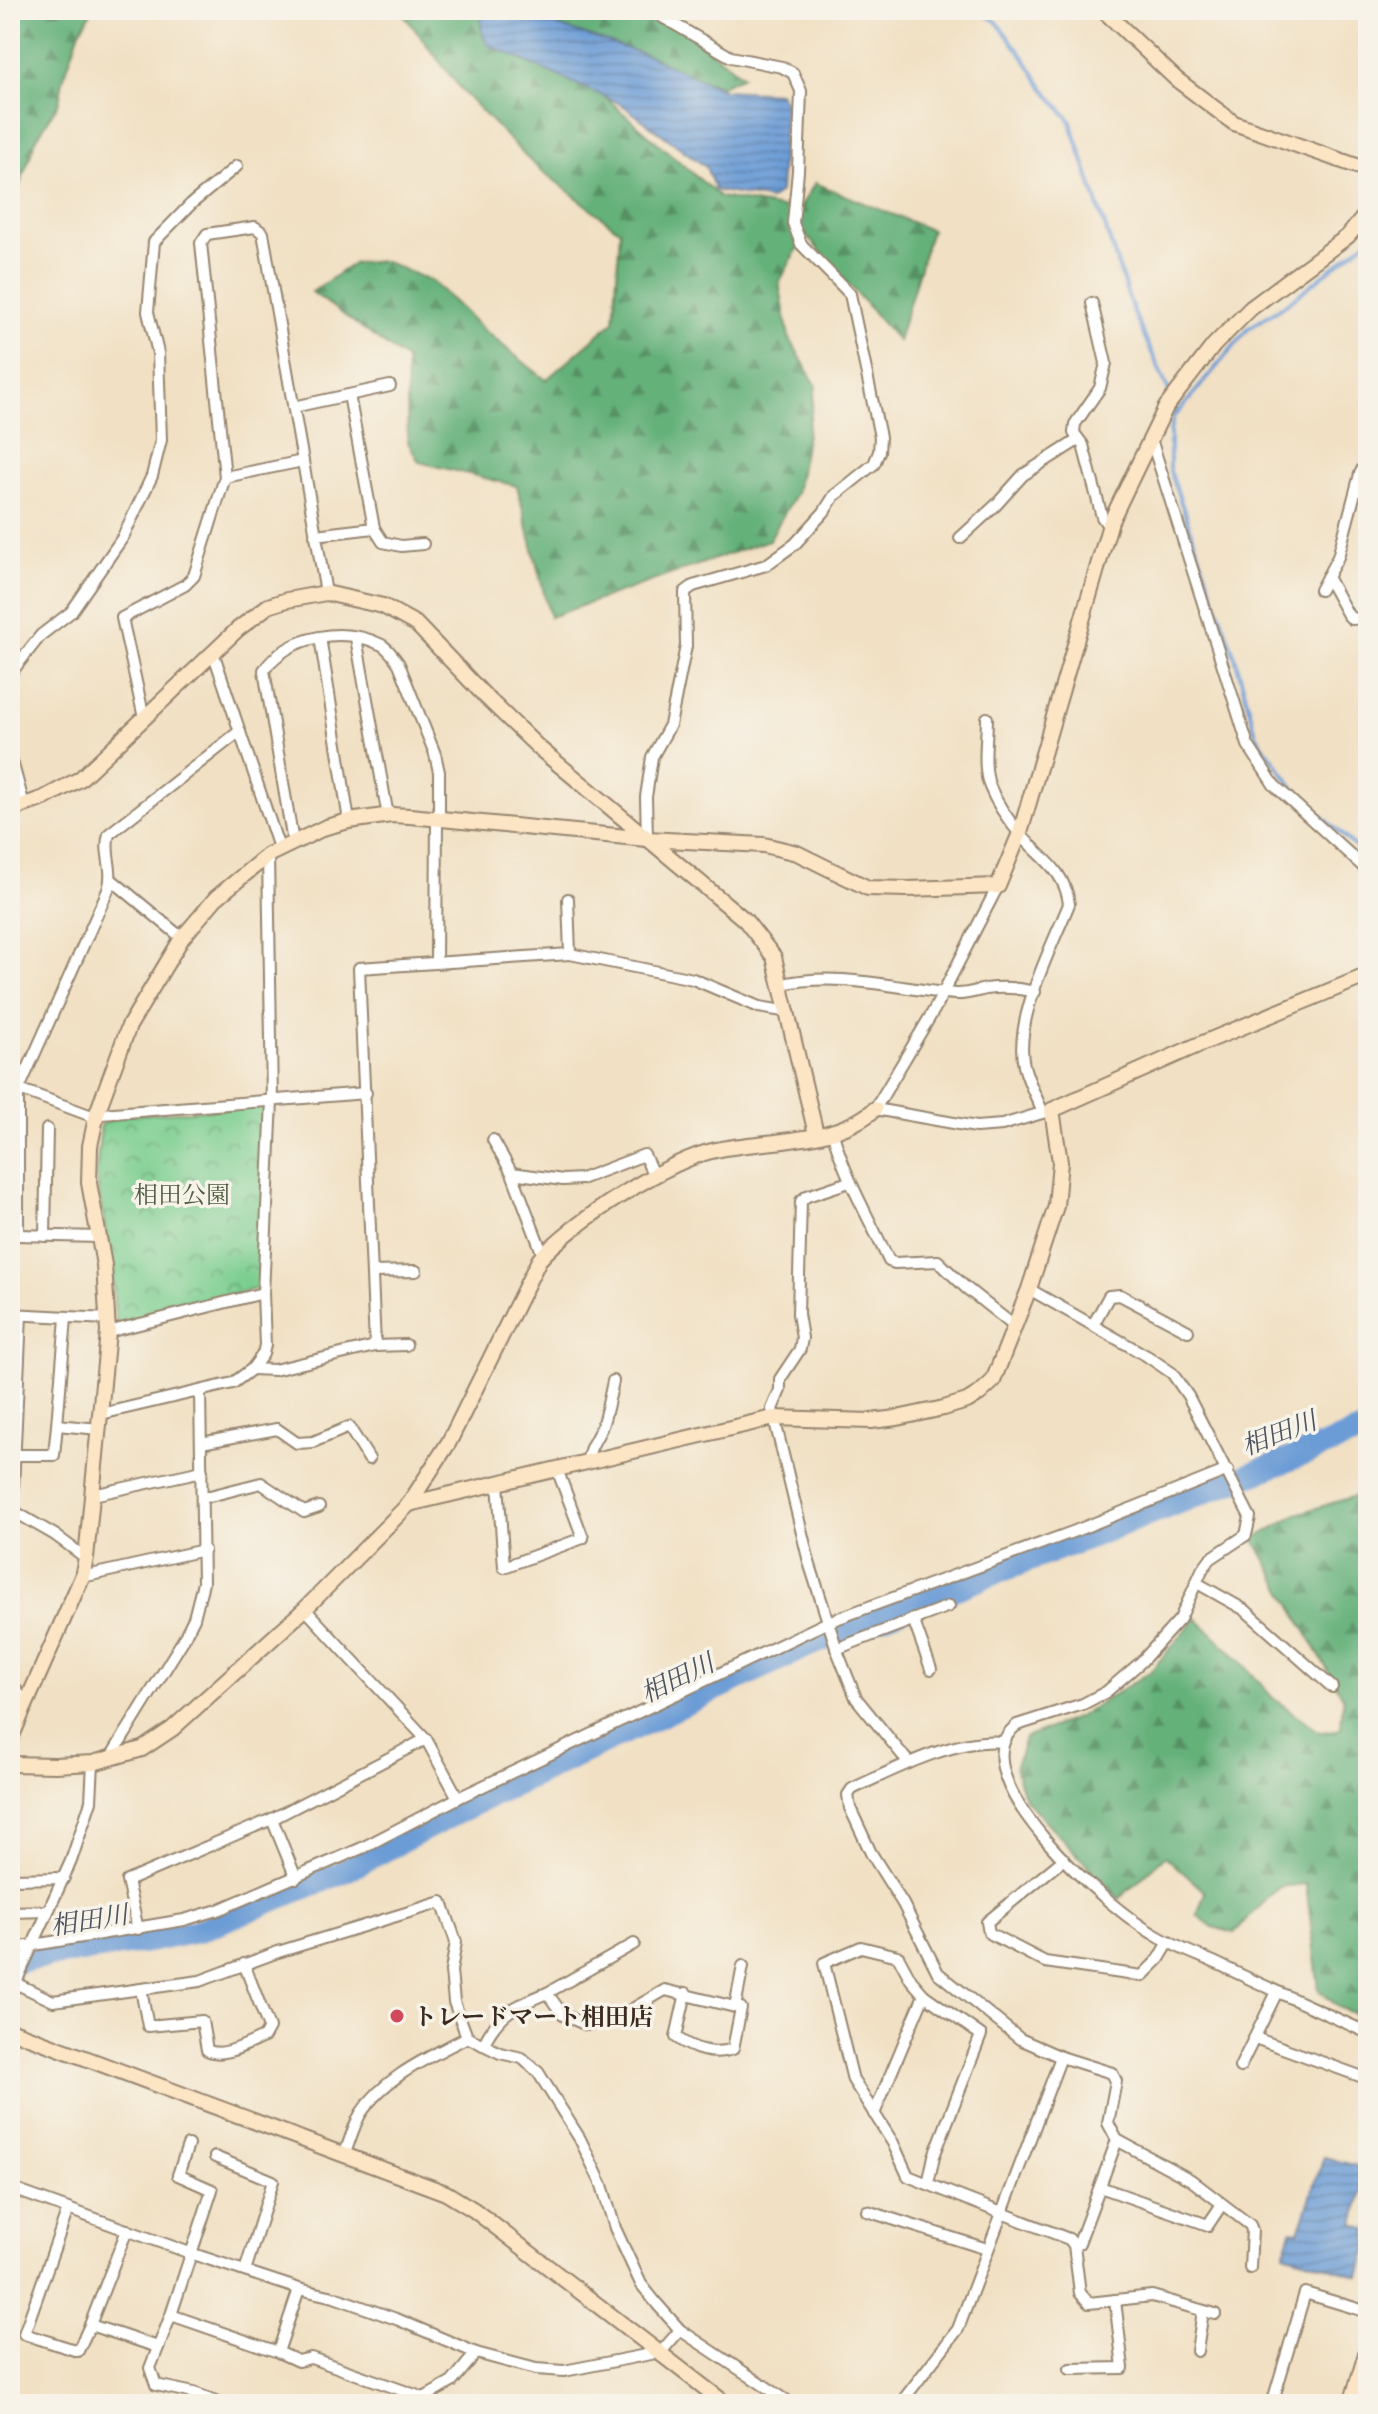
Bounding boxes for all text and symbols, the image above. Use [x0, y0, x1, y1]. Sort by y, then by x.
park label: 相田公園 [134, 1180, 230, 1209]
water label: 相田川 [1237, 1403, 1324, 1462]
water label: 相田川 [635, 1645, 722, 1709]
water label: 相田川 [48, 1898, 133, 1942]
place label: トレードマート相田店 [413, 2002, 653, 2031]
marker: トレードマート相田店 [388, 2007, 406, 2025]

